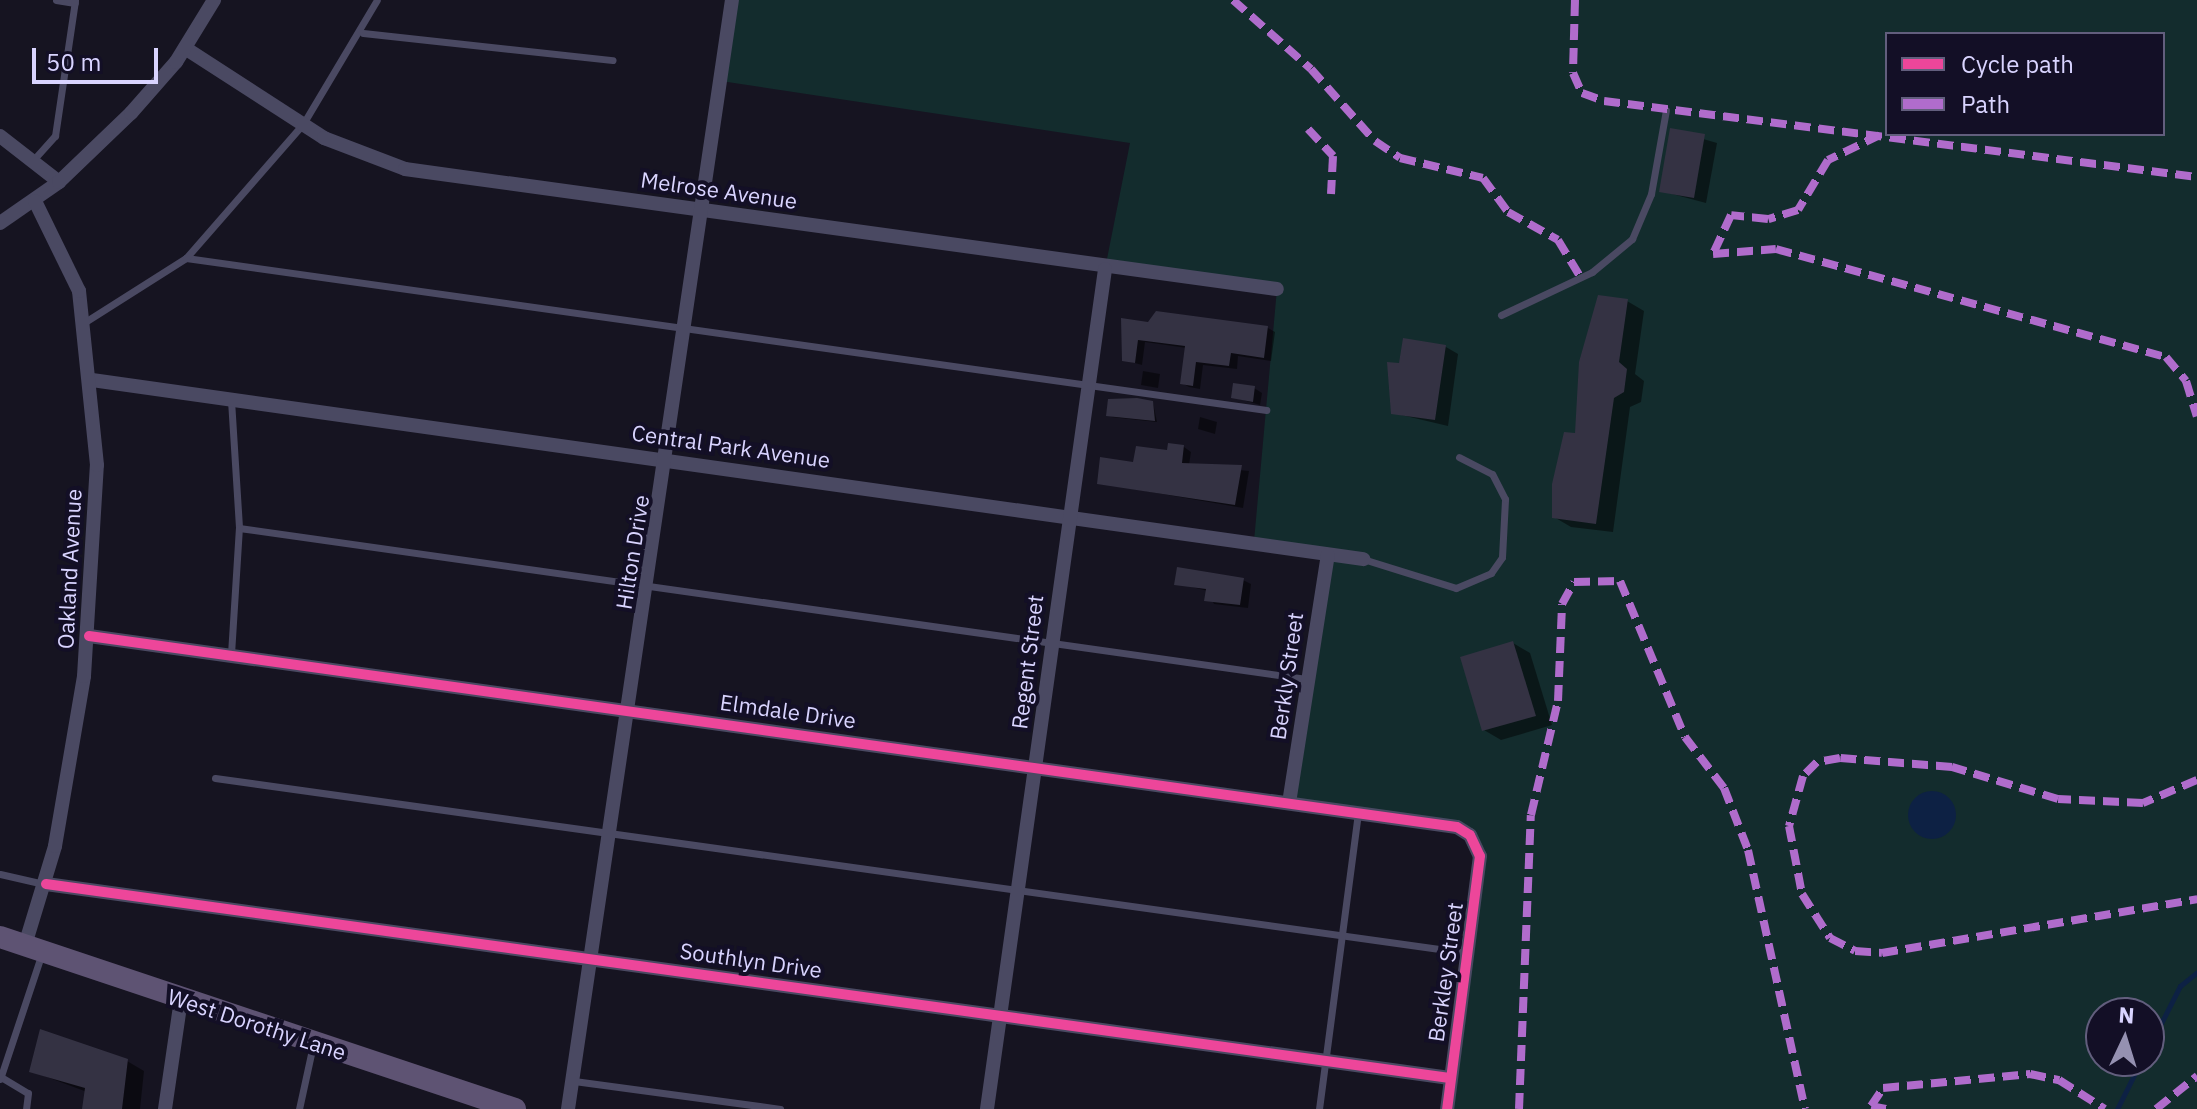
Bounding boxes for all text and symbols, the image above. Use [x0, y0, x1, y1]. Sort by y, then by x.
scale bar [36, 32, 162, 82]
legend [1885, 32, 2165, 136]
text: 50 m [46, 46, 101, 78]
text: Cycle path [1961, 48, 2074, 80]
text: Path [1961, 88, 2010, 120]
street label: Melrose Avenue [639, 166, 799, 214]
street label: Central Park Avenue [630, 419, 832, 473]
street label: Oakland Avenue [52, 488, 86, 650]
street label: Hilton Drive [610, 493, 654, 611]
street label: Regent Street [1006, 593, 1048, 731]
street label: Berkly Street [1264, 611, 1308, 741]
street label: Elmdale Drive [718, 688, 858, 734]
street label: Berkley Street [1422, 901, 1468, 1043]
street label: Southlyn Drive [678, 937, 824, 983]
street label: West Dorothy Lane [165, 983, 349, 1065]
north arrow [2085, 997, 2165, 1077]
text: N [2118, 1000, 2136, 1030]

